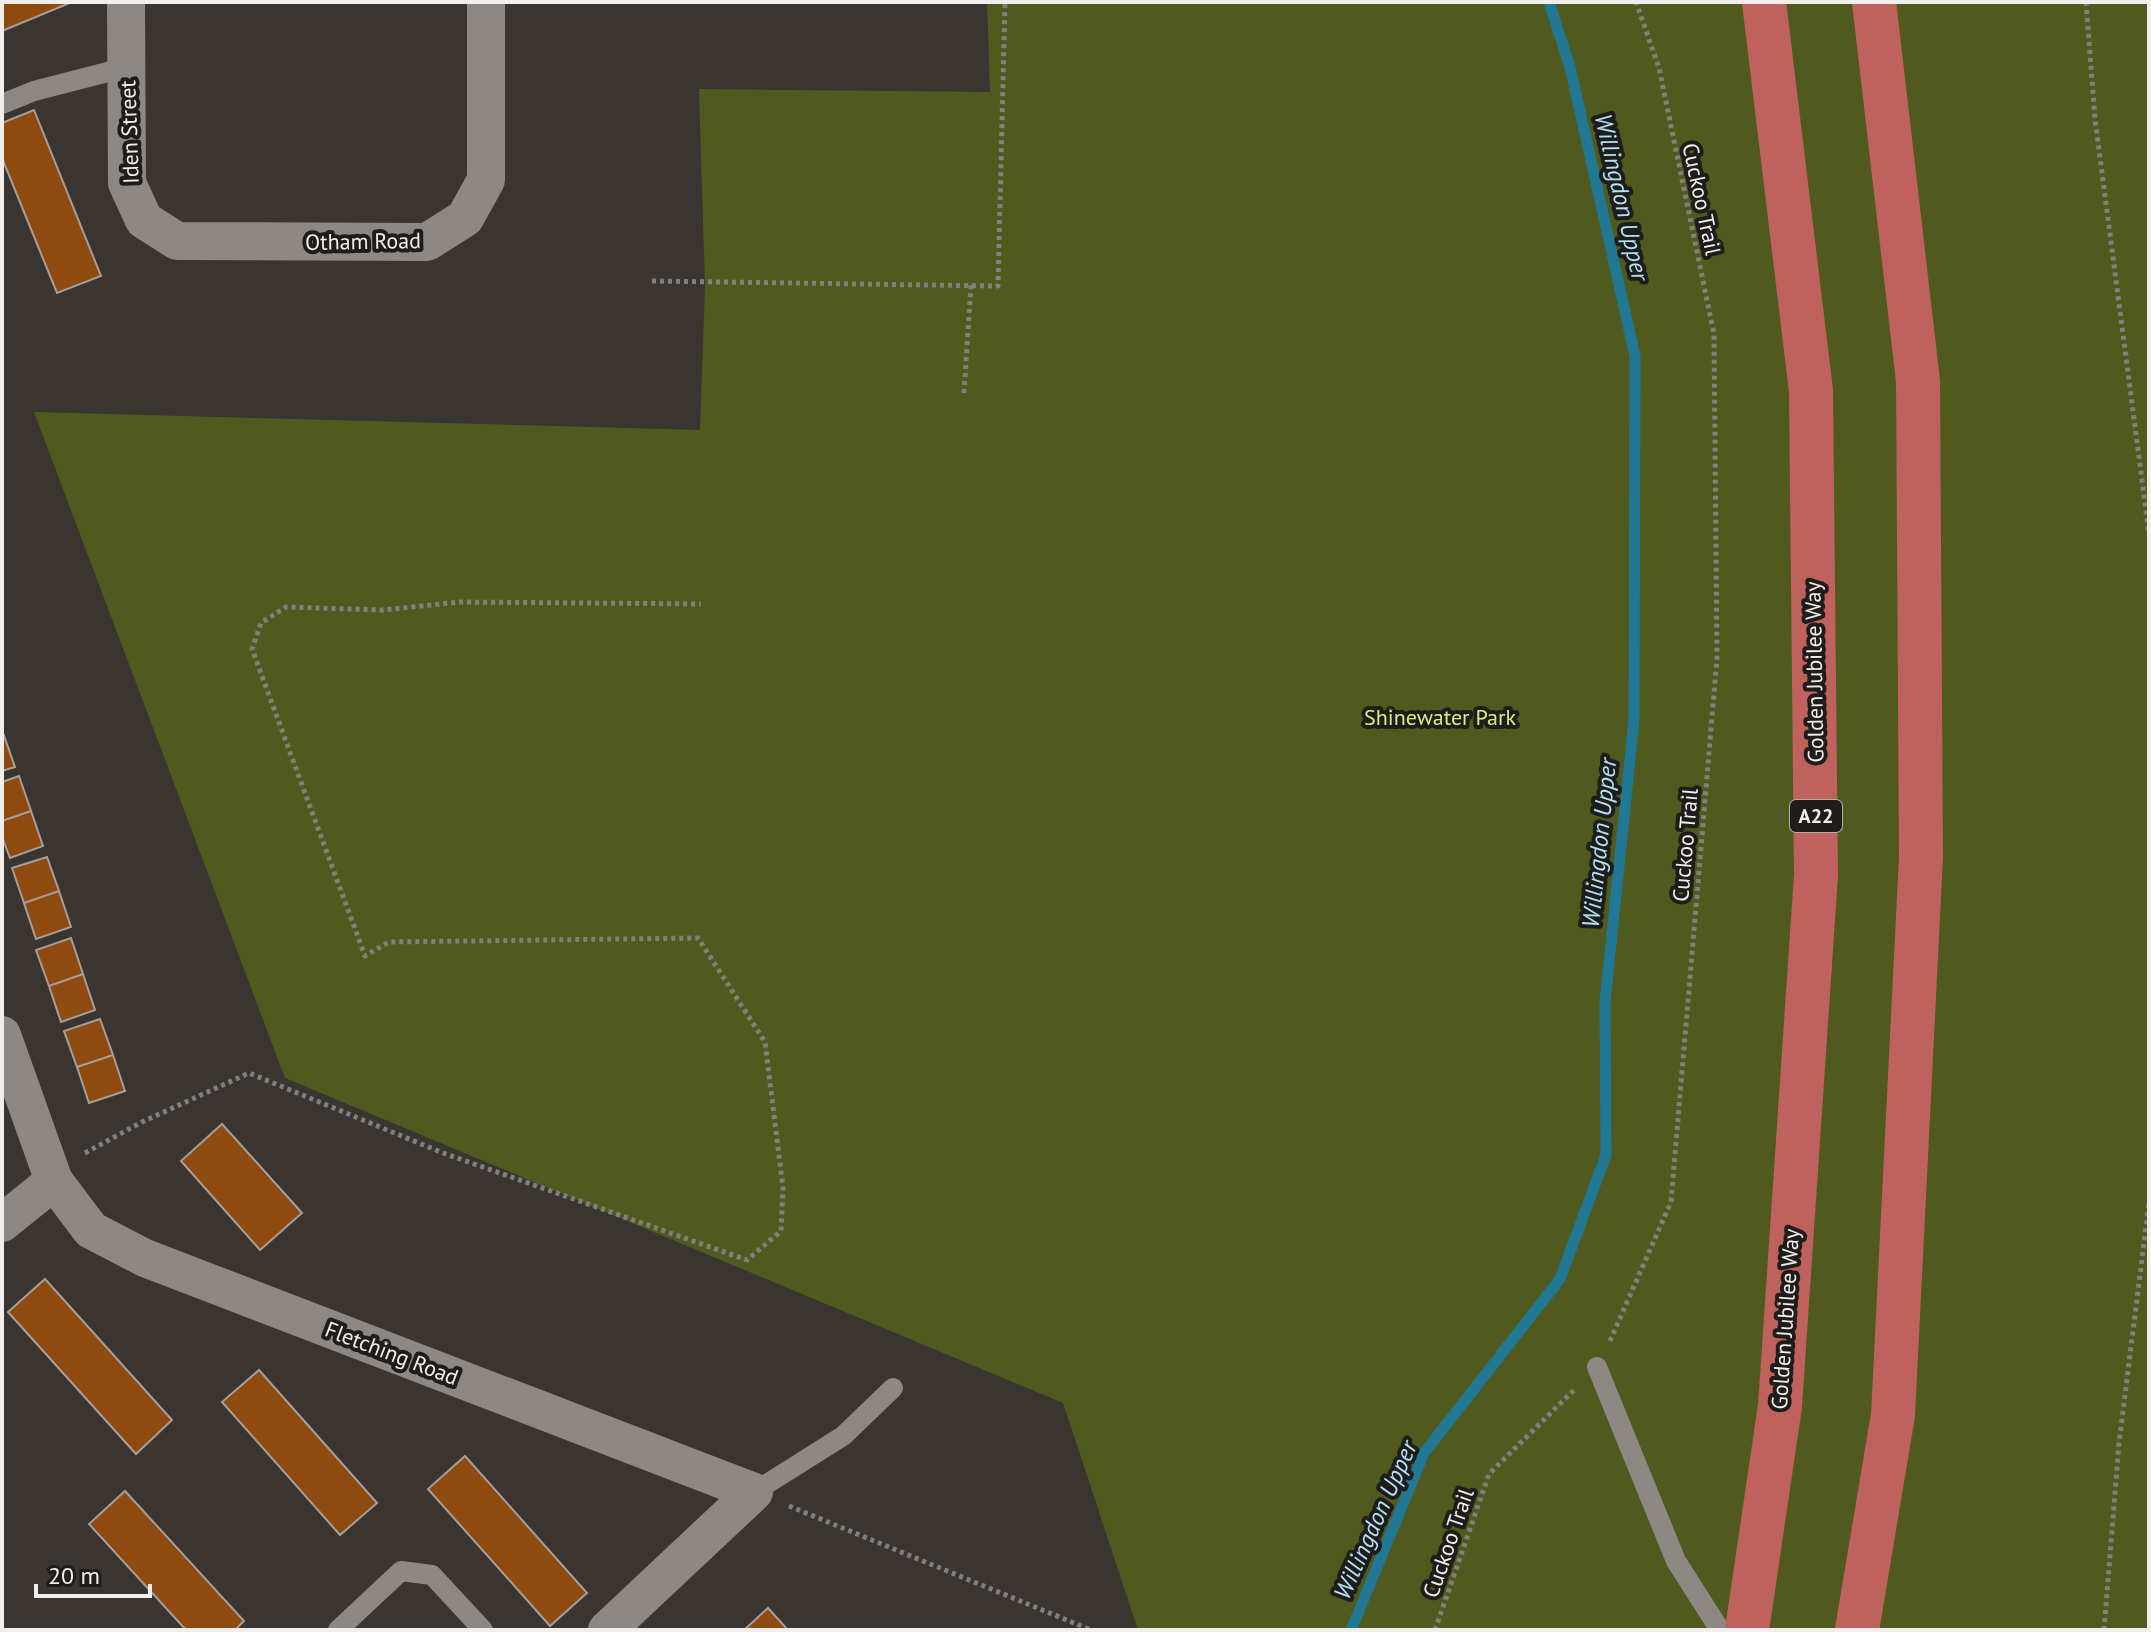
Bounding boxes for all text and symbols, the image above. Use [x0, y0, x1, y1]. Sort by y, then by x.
street label: Iden Street [113, 79, 145, 184]
water label: Willingdon Upper [1588, 111, 1657, 286]
street label: Cuckoo Trail [1676, 141, 1728, 258]
street label: Otham Road [305, 226, 421, 256]
street label: Golden Jubilee Way [1798, 580, 1830, 763]
park label: Shinewater Park [1364, 703, 1516, 731]
water label: Willingdon Upper [1575, 755, 1624, 929]
street label: Cuckoo Trail [1666, 787, 1704, 903]
road number: A22 [1790, 800, 1842, 832]
street label: Golden Jubilee Way [1765, 1227, 1805, 1410]
street label: Fletching Road [321, 1315, 463, 1391]
water label: Willingdon Upper [1326, 1434, 1425, 1604]
street label: Cuckoo Trail [1416, 1484, 1480, 1601]
scale bar [36, 1548, 150, 1598]
text: 20 m [48, 1560, 100, 1591]

